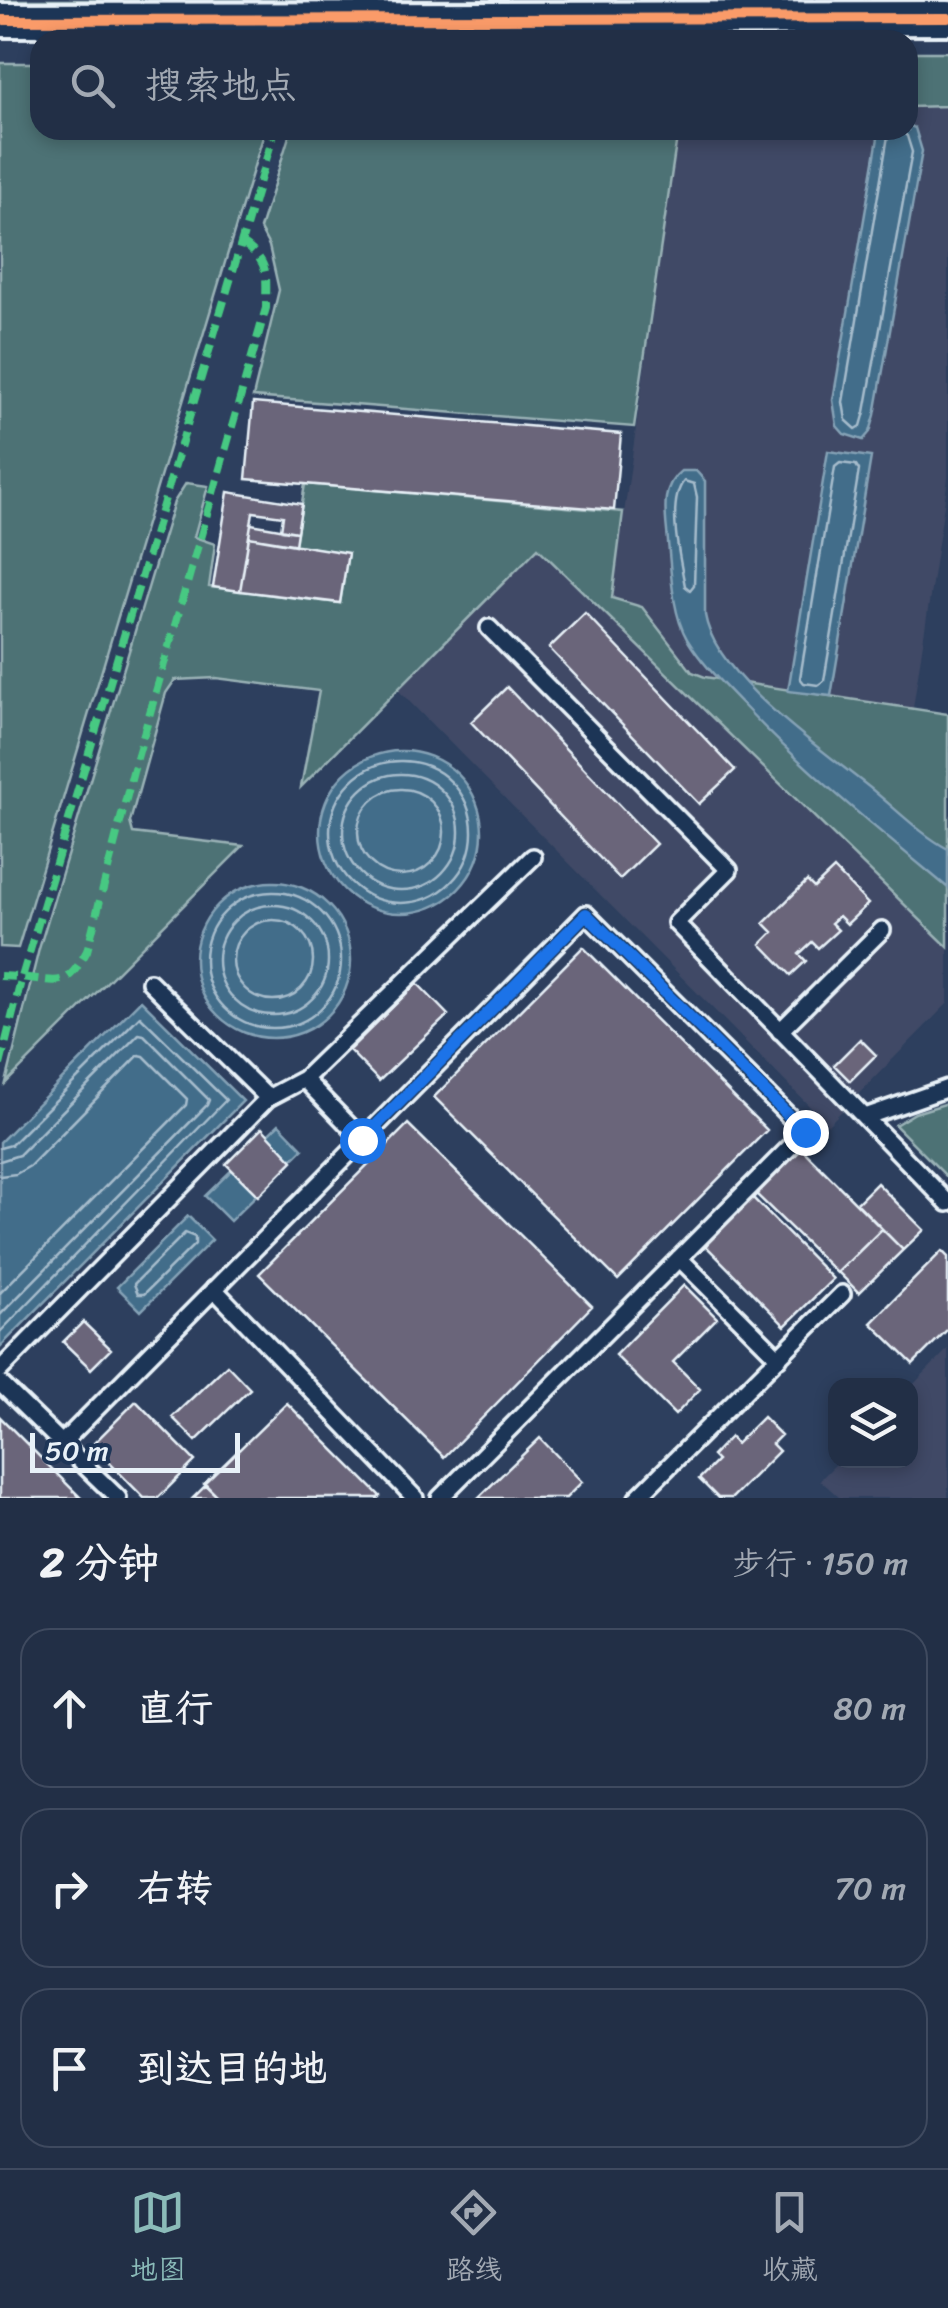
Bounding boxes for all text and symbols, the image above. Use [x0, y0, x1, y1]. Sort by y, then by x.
search box [30, 30, 918, 140]
text: 搜索地点 [145, 52, 297, 119]
icon: search [65, 58, 120, 113]
route end [783, 1110, 829, 1156]
route start [340, 1118, 386, 1164]
map controls [828, 1378, 918, 1468]
button: layers [828, 1378, 918, 1468]
text: 50 m [45, 1426, 109, 1475]
scale bar [30, 1428, 240, 1472]
text: 2 分钟 [40, 1526, 159, 1600]
text: 步行 · 150 m [732, 1535, 908, 1592]
text: 直行 [137, 1675, 213, 1742]
text: 80 m [834, 1680, 906, 1737]
icon: ahead [42, 1681, 97, 1736]
text: 右转 [137, 1855, 213, 1922]
text: 70 m [835, 1860, 906, 1917]
icon: right [42, 1861, 97, 1916]
text: 到达目的地 [137, 2035, 327, 2102]
icon: arrive [42, 2041, 97, 2096]
tab: 地图 [130, 2185, 186, 2294]
tab: 路线 [446, 2185, 502, 2294]
tab: 收藏 [762, 2185, 818, 2294]

